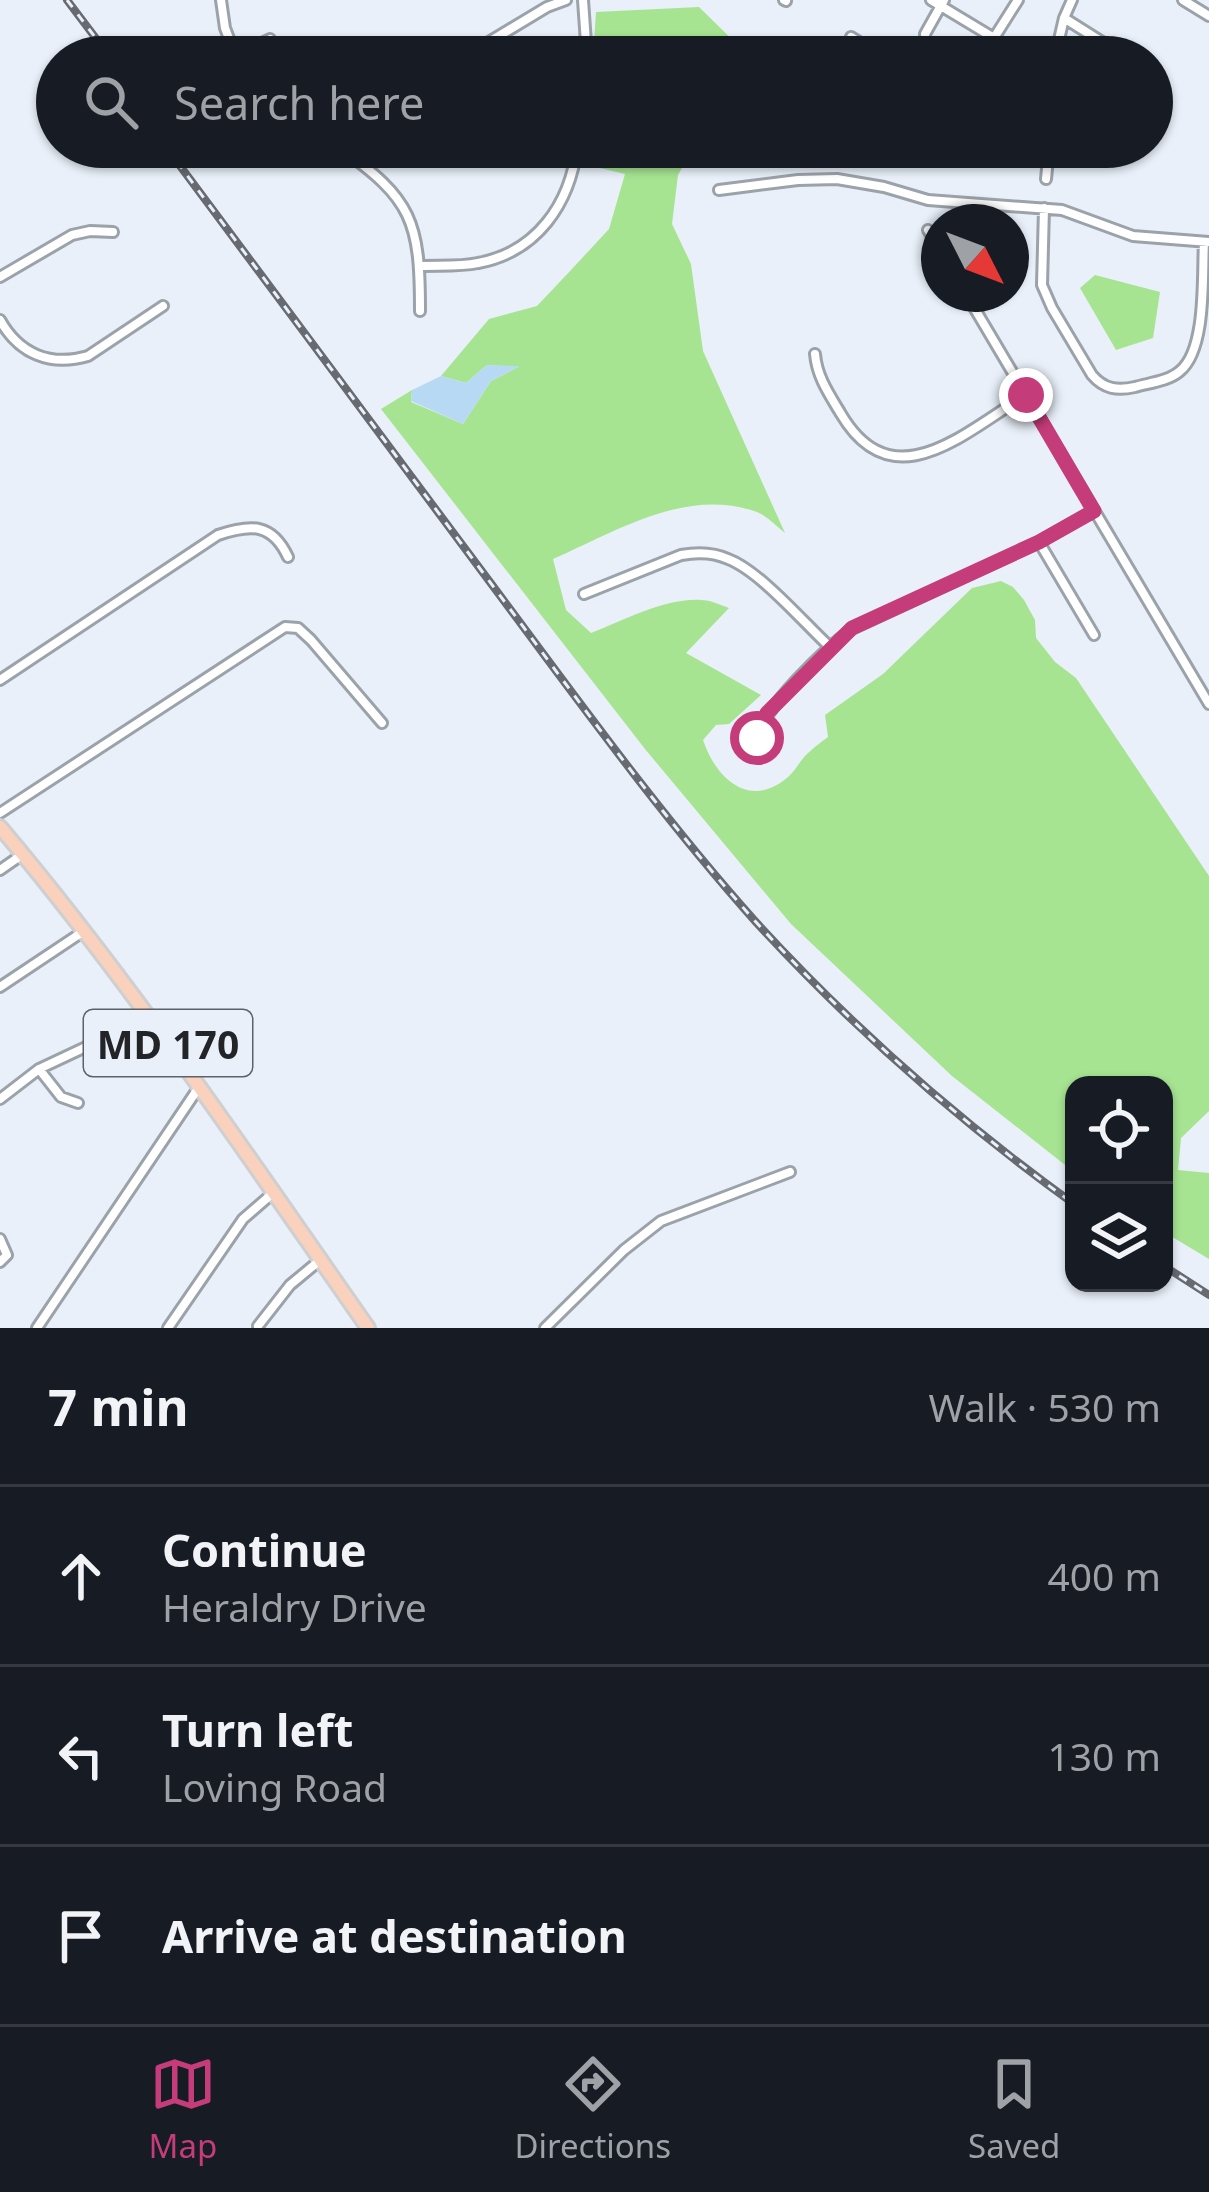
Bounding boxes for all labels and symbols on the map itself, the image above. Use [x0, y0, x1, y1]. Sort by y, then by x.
north arrow [921, 204, 1029, 312]
route end [999, 368, 1053, 422]
route start [730, 711, 784, 765]
road number: MD 170 [84, 1010, 252, 1076]

